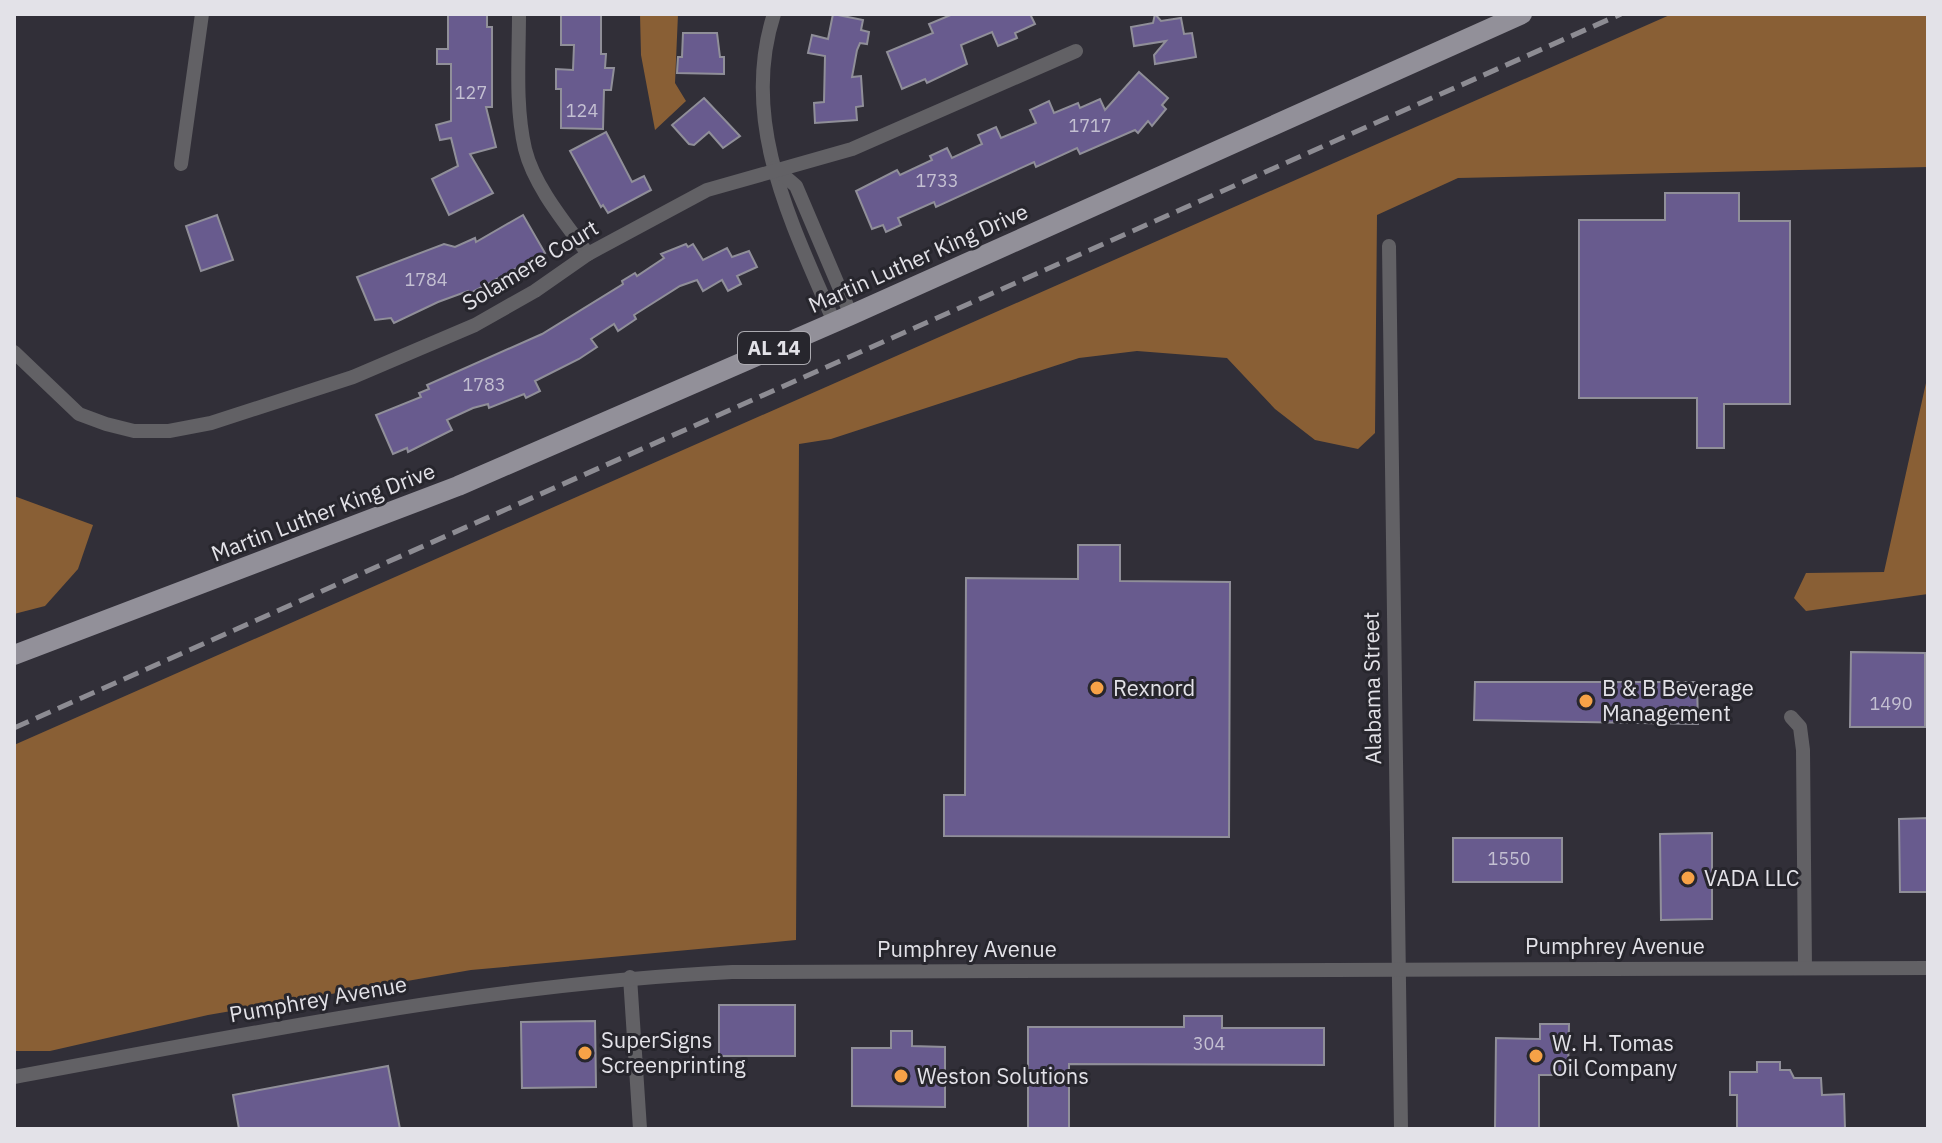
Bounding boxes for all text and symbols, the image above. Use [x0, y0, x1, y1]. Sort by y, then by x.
house number: 127 [455, 81, 487, 104]
house number: 124 [566, 99, 598, 122]
house number: 1717 [1068, 114, 1112, 137]
house number: 1733 [915, 169, 959, 192]
street label: Martin Luther King Drive [803, 196, 1032, 319]
street label: Solamere Court [456, 213, 603, 317]
house number: 1784 [404, 268, 448, 291]
road number: AL 14 [738, 332, 810, 364]
house number: 1783 [462, 373, 506, 396]
street label: Martin Luther King Drive [207, 455, 439, 568]
street label: Alabama Street [1356, 611, 1387, 765]
place label: Rexnord [1113, 673, 1195, 702]
place label: B & B Beverage Management [1602, 673, 1754, 727]
marker: Rexnord [1088, 679, 1106, 697]
marker: B & B Beverage Management [1577, 692, 1595, 710]
house number: 1490 [1869, 692, 1913, 715]
house number: 1550 [1487, 847, 1531, 870]
place label: VADA LLC [1704, 863, 1799, 892]
marker: VADA LLC [1679, 869, 1697, 887]
street label: Pumphrey Avenue [1525, 931, 1705, 960]
street label: Pumphrey Avenue [877, 934, 1057, 963]
street label: Pumphrey Avenue [227, 969, 409, 1028]
place label: SuperSigns Screenprinting [601, 1025, 746, 1079]
place label: W. H. Tomas Oil Company [1552, 1028, 1677, 1082]
house number: 304 [1193, 1032, 1225, 1055]
marker: SuperSigns Screenprinting [576, 1044, 594, 1062]
marker: W. H. Tomas Oil Company [1527, 1047, 1545, 1065]
place label: Weston Solutions [917, 1061, 1089, 1090]
marker: Weston Solutions [892, 1067, 910, 1085]

